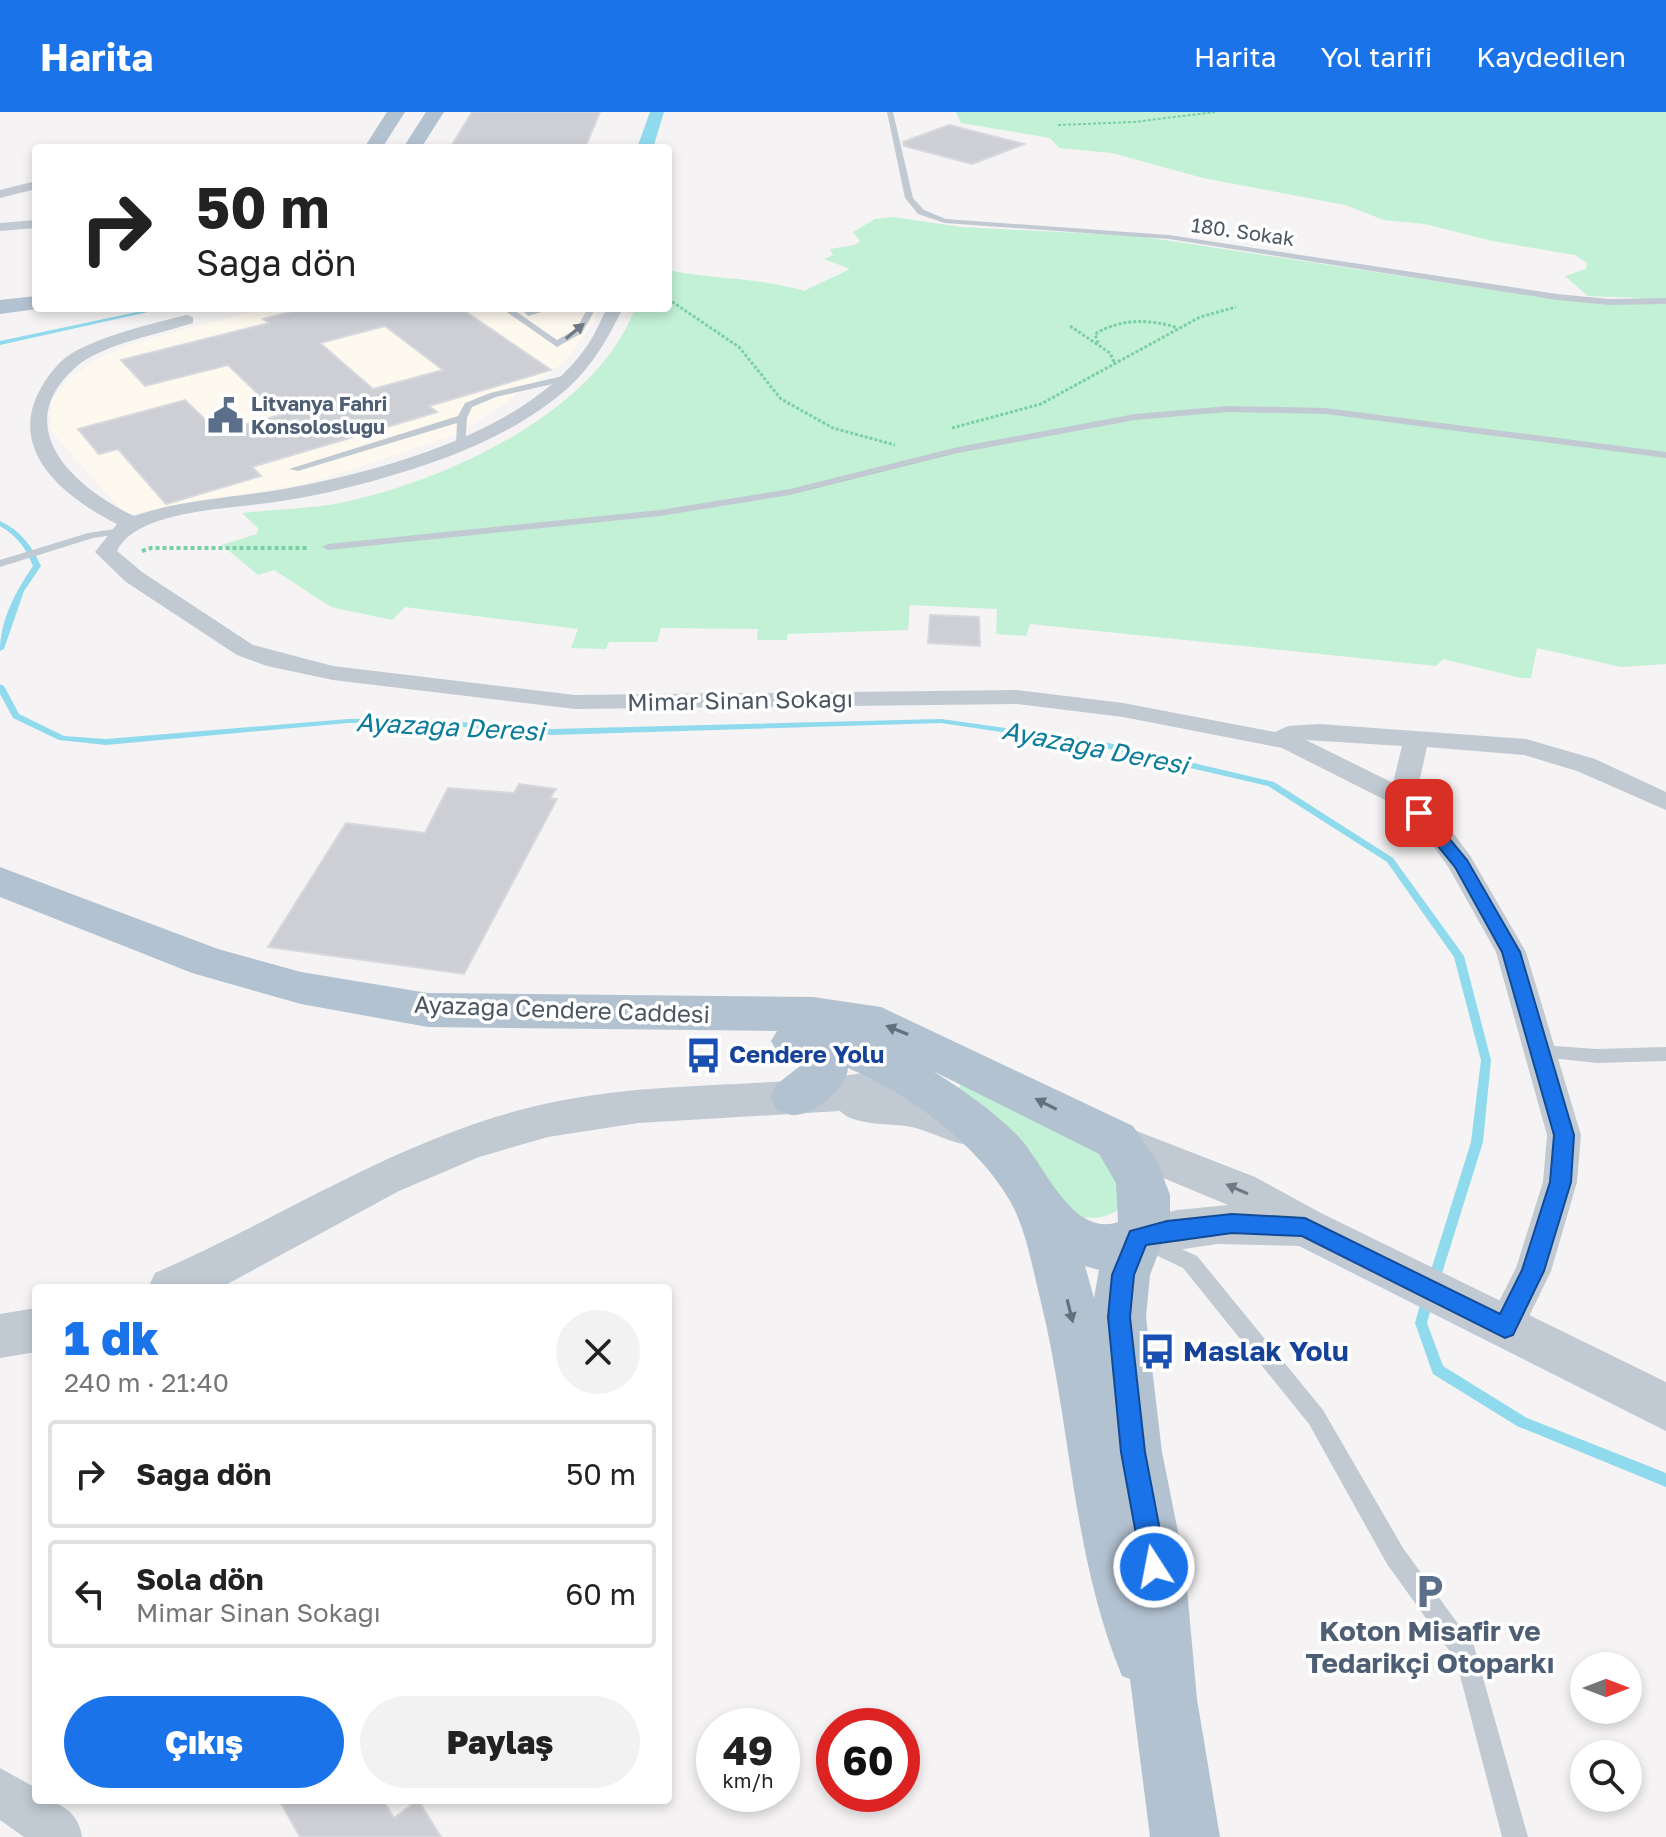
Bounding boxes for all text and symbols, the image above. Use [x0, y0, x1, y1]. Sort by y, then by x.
text: Harita [40, 34, 153, 79]
text: Harita [1194, 40, 1277, 73]
text: Yol tarifi [1321, 40, 1432, 73]
text: Kaydedilen [1476, 40, 1626, 73]
text: 50 m [196, 173, 330, 240]
icon: right [64, 176, 168, 280]
street label: 180. Sokak [1190, 212, 1296, 250]
text: Sağa dön [196, 241, 357, 284]
one-way arrow [564, 323, 584, 340]
place label: Litvanya Fahri Konsolosluğu [251, 391, 387, 438]
public building icon: Litvanya Fahri Konsolosluğu [206, 397, 244, 435]
street label: Mimar Sinan Sokağı [627, 683, 853, 716]
water label: Ayazağa Deresi [355, 706, 548, 747]
water label: Ayazağa Deresi [1000, 714, 1194, 781]
pin [1385, 779, 1453, 847]
icon: arrive [1397, 791, 1441, 835]
street label: Ayazağa Cendere Caddesi [414, 989, 711, 1028]
one-way arrow [885, 1024, 909, 1037]
bus stop icon: Cendere Yolu [684, 1036, 722, 1074]
place label: Cendere Yolu [729, 1039, 884, 1068]
one-way arrow [1035, 1098, 1058, 1111]
one-way arrow [1225, 1183, 1249, 1196]
one-way arrow [1065, 1299, 1077, 1324]
text: 1 dk [64, 1308, 159, 1366]
button: close [556, 1310, 640, 1394]
bus stop icon: Maslak Yolu [1138, 1332, 1176, 1370]
place label: Maslak Yolu [1183, 1334, 1349, 1367]
text: 240 m · 21:40 [64, 1367, 229, 1398]
icon: right [68, 1452, 112, 1496]
text: Sağa dön [136, 1456, 271, 1492]
text: 50 m [566, 1456, 636, 1492]
position arrow [1112, 1525, 1196, 1609]
text: Sola dön [136, 1561, 264, 1597]
icon: left [68, 1572, 112, 1616]
parking icon: Koton Misafir ve Tedarikçi Otoparkı [1411, 1572, 1449, 1610]
text: 60 m [565, 1576, 636, 1612]
text: Mimar Sinan Sokağı [136, 1597, 381, 1628]
place label: Koton Misafir ve Tedarikçi Otoparkı [1306, 1614, 1554, 1679]
north arrow [1570, 1652, 1642, 1724]
map controls [1570, 1652, 1642, 1812]
button: Çıkış [64, 1696, 344, 1788]
button: Paylaş [360, 1696, 640, 1788]
speed limit sign: 60 [816, 1708, 920, 1812]
text: 49 [723, 1726, 773, 1774]
button: search [1570, 1740, 1642, 1812]
text: km/h [723, 1768, 773, 1792]

